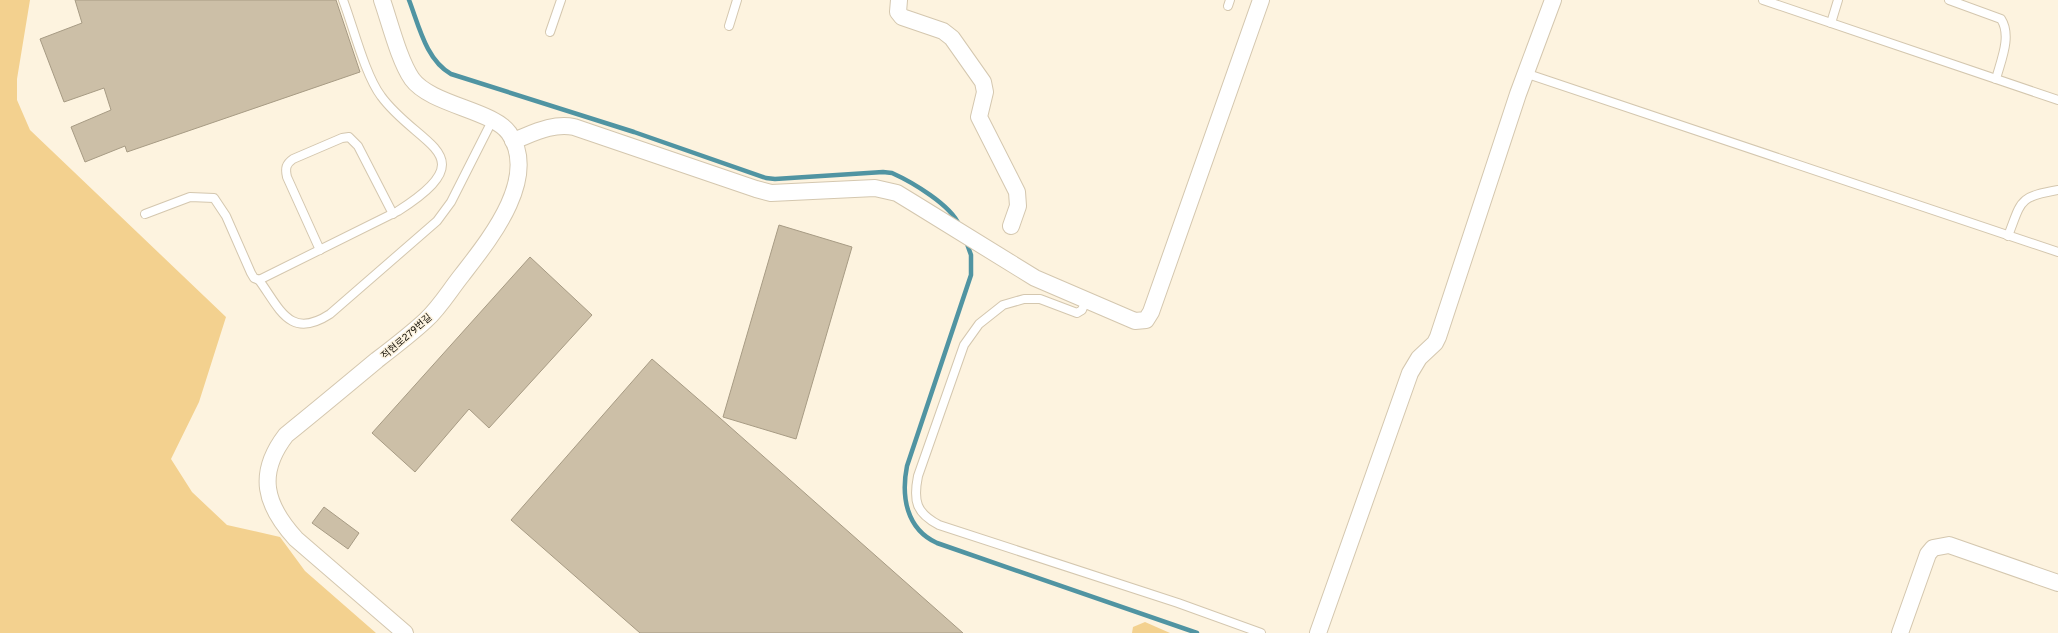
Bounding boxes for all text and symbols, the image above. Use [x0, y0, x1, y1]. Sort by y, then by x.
street label: 적현로279번길 [379, 311, 435, 363]

